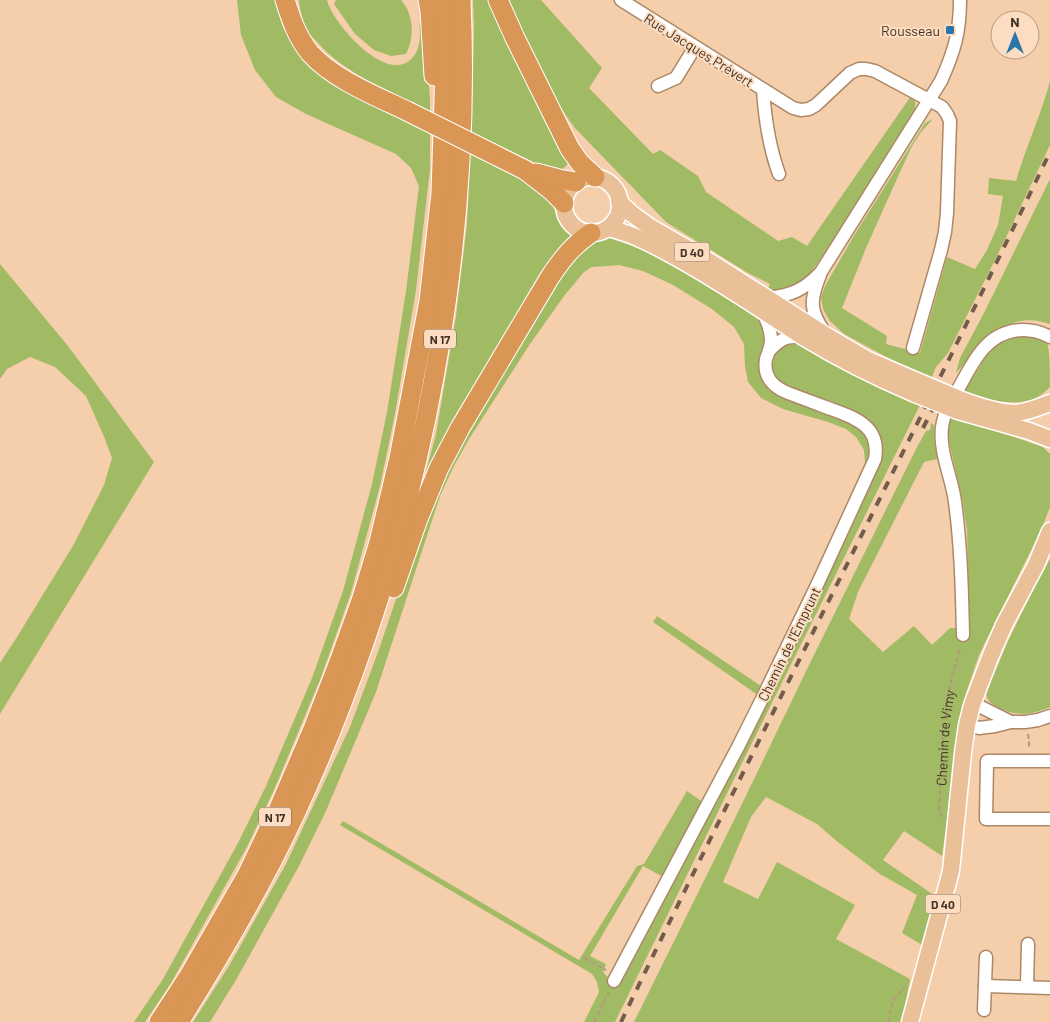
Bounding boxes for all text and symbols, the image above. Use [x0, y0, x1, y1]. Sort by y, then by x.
street label: Rue Jacques Prévert [641, 9, 757, 91]
north arrow [990, 10, 1040, 60]
text: N [1010, 13, 1020, 30]
place label: Rousseau [881, 22, 940, 39]
marker: Rousseau [944, 24, 956, 36]
road number: D 40 [674, 242, 710, 262]
road number: N 17 [424, 329, 456, 348]
street label: Chemin de l'Emprunt [754, 584, 824, 704]
street label: Chemin de Vimy [932, 688, 958, 786]
road number: N 17 [259, 808, 291, 826]
road number: D 40 [926, 894, 960, 914]

